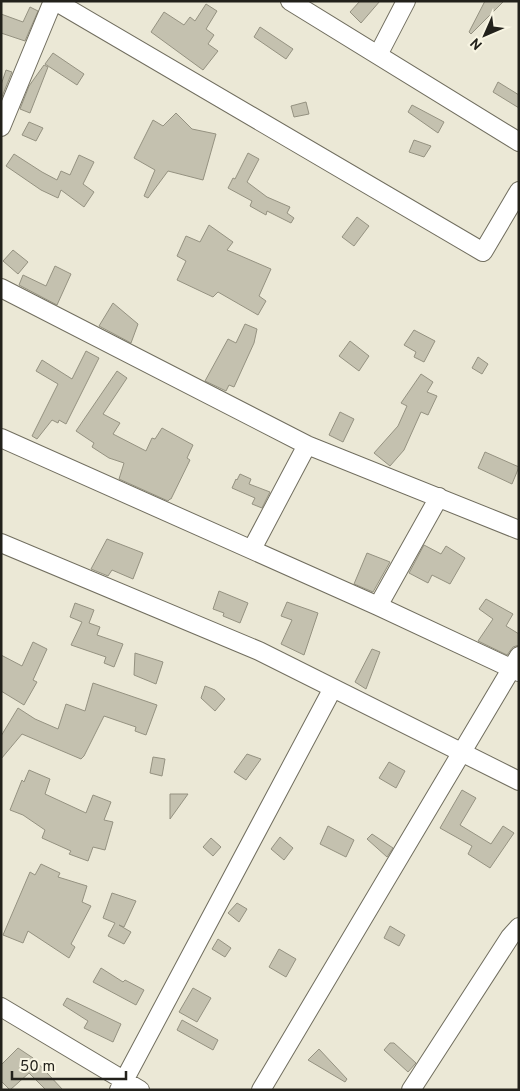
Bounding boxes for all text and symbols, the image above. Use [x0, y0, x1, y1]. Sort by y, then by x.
north arrow [460, 10, 510, 60]
text: N [467, 34, 486, 53]
scale bar [12, 1048, 126, 1080]
text: 50 m [20, 1058, 55, 1077]

